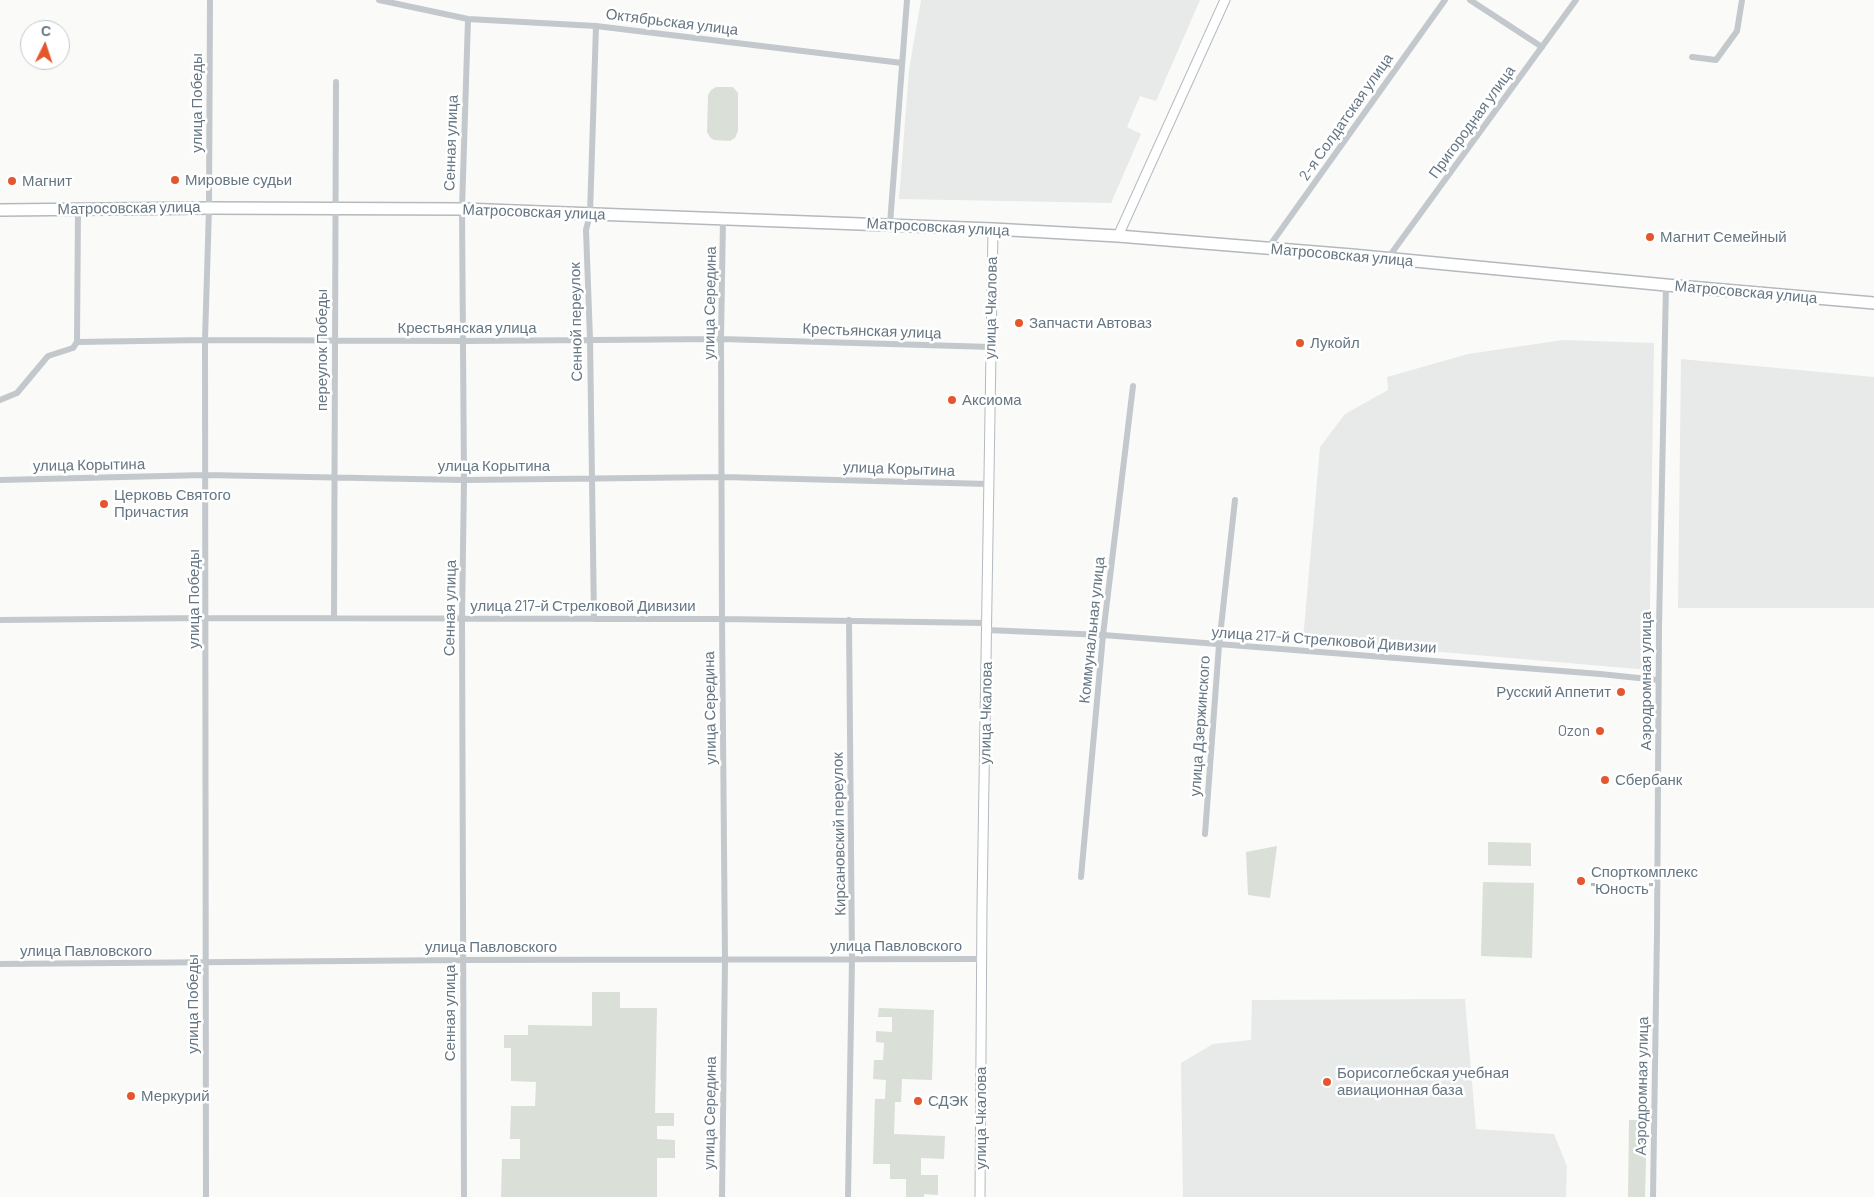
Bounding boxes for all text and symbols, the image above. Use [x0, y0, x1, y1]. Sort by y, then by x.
street label: Октябрьская улица [605, 5, 739, 39]
north arrow [20, 20, 70, 70]
text: С [40, 22, 52, 39]
street label: 2-я Солдатская улица [1295, 50, 1397, 184]
street label: улица Победы [188, 53, 206, 153]
street label: Пригородная улица [1425, 62, 1519, 182]
street label: Сенная улица [440, 94, 462, 192]
place label: Мировые судьи [185, 171, 292, 189]
place label: Магнит [22, 172, 72, 190]
marker: Мировые судьи [169, 174, 181, 186]
marker: Магнит [6, 175, 18, 187]
street label: Матросовская улица [57, 198, 201, 218]
street label: Матросовская улица [462, 201, 606, 223]
street label: Матросовская улица [866, 214, 1010, 240]
place label: Магнит Семейный [1660, 228, 1787, 246]
marker: Магнит Семейный [1644, 231, 1656, 243]
street label: Матросовская улица [1270, 240, 1414, 270]
street label: улица Середина [700, 246, 720, 360]
street label: улица Чкалова [981, 256, 1001, 360]
street label: Сенной переулок [566, 262, 586, 382]
street label: Матросовская улица [1674, 277, 1818, 307]
street label: переулок Победы [313, 289, 331, 411]
place label: Запчасти Автоваз [1029, 314, 1152, 332]
marker: Запчасти Автоваз [1013, 317, 1025, 329]
street label: Крестьянская улица [397, 319, 537, 337]
street label: Крестьянская улица [802, 320, 942, 342]
place label: Лукойл [1310, 334, 1360, 352]
marker: Лукойл [1294, 337, 1306, 349]
place label: Аксиома [962, 391, 1022, 409]
marker: Аксиома [946, 394, 958, 406]
street label: улица Корытина [33, 455, 145, 475]
street label: улица Корытина [438, 457, 550, 475]
street label: улица Корытина [843, 458, 955, 480]
place label: Церковь Святого Причастия [114, 486, 231, 521]
marker: Церковь Святого Причастия [98, 498, 110, 510]
street label: улица Победы [185, 549, 203, 649]
street label: Коммунальная улица [1075, 556, 1109, 704]
street label: Сенная улица [440, 560, 460, 656]
street label: улица 217-й Стрелковой Дивизии [470, 597, 696, 615]
street label: Аэродромная улица [1637, 611, 1655, 751]
street label: улица 217-й Стрелковой Дивизии [1211, 623, 1437, 657]
street label: улица Середина [700, 651, 720, 765]
street label: улица Дзержинского [1186, 655, 1214, 797]
street label: улица Чкалова [976, 661, 996, 765]
place label: Русский Аппетит [1496, 683, 1611, 701]
marker: Русский Аппетит [1615, 686, 1627, 698]
place label: Ozon [1558, 722, 1590, 740]
marker: Ozon [1594, 725, 1606, 737]
street label: Кирсановский переулок [829, 752, 849, 916]
place label: Сбербанк [1615, 771, 1682, 789]
marker: Сбербанк [1599, 774, 1611, 786]
place label: Спорткомплекс "Юность" [1591, 863, 1698, 898]
marker: Спорткомплекс "Юность" [1575, 875, 1587, 887]
street label: улица Павловского [830, 937, 962, 955]
street label: улица Павловского [425, 938, 557, 956]
street label: улица Павловского [20, 942, 152, 960]
street label: улица Победы [184, 954, 202, 1054]
street label: Сенная улица [441, 965, 459, 1061]
street label: Аэродромная улица [1632, 1016, 1652, 1156]
street label: улица Середина [700, 1056, 720, 1170]
place label: Борисоглебская учебная авиационная база [1337, 1064, 1509, 1099]
street label: улица Чкалова [972, 1067, 990, 1169]
marker: Борисоглебская учебная авиационная база [1321, 1076, 1333, 1088]
place label: Меркурий [141, 1087, 210, 1105]
marker: Меркурий [125, 1090, 137, 1102]
place label: СДЭК [928, 1092, 968, 1110]
marker: СДЭК [912, 1095, 924, 1107]

